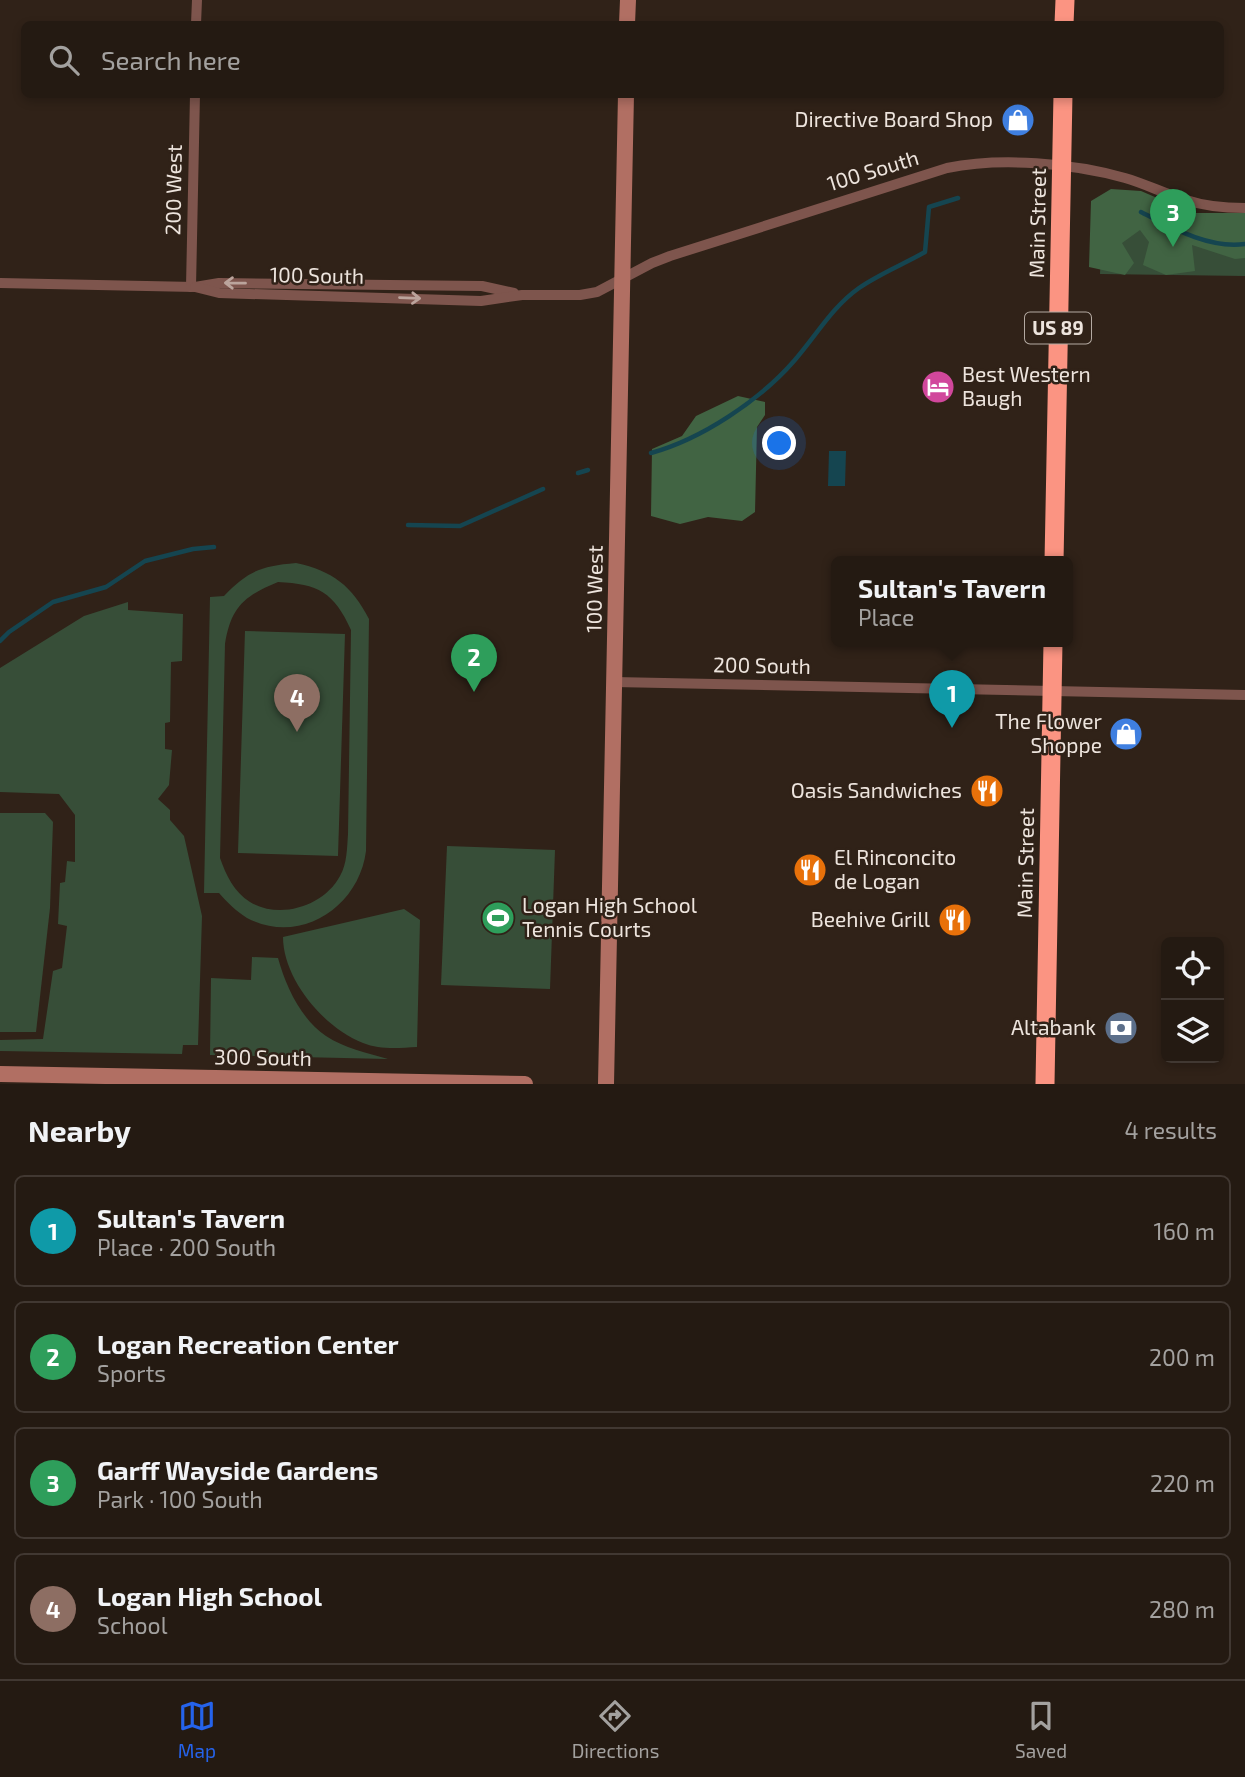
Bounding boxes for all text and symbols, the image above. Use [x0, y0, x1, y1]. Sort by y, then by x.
search box [21, 21, 1224, 98]
icon: search [45, 41, 83, 79]
text: Search here [101, 44, 241, 75]
shop icon: Directive Board Shop [999, 101, 1037, 139]
place label: Directive Board Shop [794, 106, 993, 131]
street label: 200 West [159, 144, 186, 236]
street label: 100 South [824, 144, 921, 195]
street label: Main Street [1023, 168, 1050, 278]
pin: 3 [1150, 189, 1196, 247]
street label: 100 South [270, 261, 364, 288]
one-way arrow [223, 276, 246, 290]
one-way arrow [398, 292, 421, 305]
road number: US 89 [1025, 312, 1091, 344]
place label: Best Western Baugh [962, 361, 1091, 410]
hotel icon: Best Western Baugh [919, 368, 957, 406]
your location [762, 426, 796, 460]
street label: 100 West [580, 545, 607, 633]
popup [831, 556, 1073, 647]
text: Sultan's Tavern [858, 572, 1046, 603]
text: Place [858, 603, 914, 631]
pin: 2 [451, 634, 497, 692]
street label: 200 South [713, 651, 811, 678]
pin: 1 [929, 670, 975, 728]
pin: 4 [274, 674, 320, 732]
place label: The Flower Shoppe [995, 708, 1103, 757]
shop icon: The Flower Shoppe [1107, 715, 1145, 753]
restaurant icon: Oasis Sandwiches [968, 772, 1006, 810]
place label: Oasis Sandwiches [791, 777, 962, 802]
street label: Main Street [1011, 808, 1038, 918]
place label: El Rinconcito de Logan [834, 844, 956, 893]
restaurant icon: El Rinconcito de Logan [791, 851, 829, 889]
place label: Logan High School Tennis Courts [522, 892, 698, 941]
sports icon: Logan High School Tennis Courts [479, 899, 517, 937]
restaurant icon: Beehive Grill [936, 901, 974, 939]
place label: Beehive Grill [811, 906, 931, 931]
map controls [1161, 937, 1224, 1063]
button: locate [1161, 937, 1224, 1000]
button: layers [1161, 1000, 1224, 1063]
bank icon: Altabank [1102, 1009, 1140, 1047]
place label: Altabank [1011, 1014, 1096, 1039]
street label: 300 South [214, 1043, 312, 1070]
text: Nearby [28, 1112, 131, 1148]
text: 4 results [1125, 1116, 1217, 1144]
text: Sultan's Tavern [97, 1202, 285, 1233]
text: 1 [48, 1217, 58, 1245]
text: 160 m [1154, 1217, 1215, 1245]
text: Place · 200 South [97, 1233, 276, 1261]
text: Logan Recreation Center [97, 1328, 399, 1359]
text: 2 [46, 1343, 60, 1371]
text: 200 m [1149, 1343, 1215, 1371]
text: Sports [97, 1359, 166, 1387]
text: Garff Wayside Gardens [97, 1454, 378, 1485]
text: 3 [46, 1469, 60, 1497]
text: 220 m [1150, 1469, 1215, 1497]
text: Park · 100 South [97, 1485, 263, 1513]
text: Logan High School [97, 1580, 322, 1611]
text: 4 [46, 1595, 60, 1623]
text: 280 m [1149, 1595, 1215, 1623]
text: School [97, 1611, 167, 1639]
tab: Map [178, 1697, 216, 1762]
tab: Directions [572, 1697, 659, 1762]
tab: Saved [1015, 1697, 1067, 1762]

